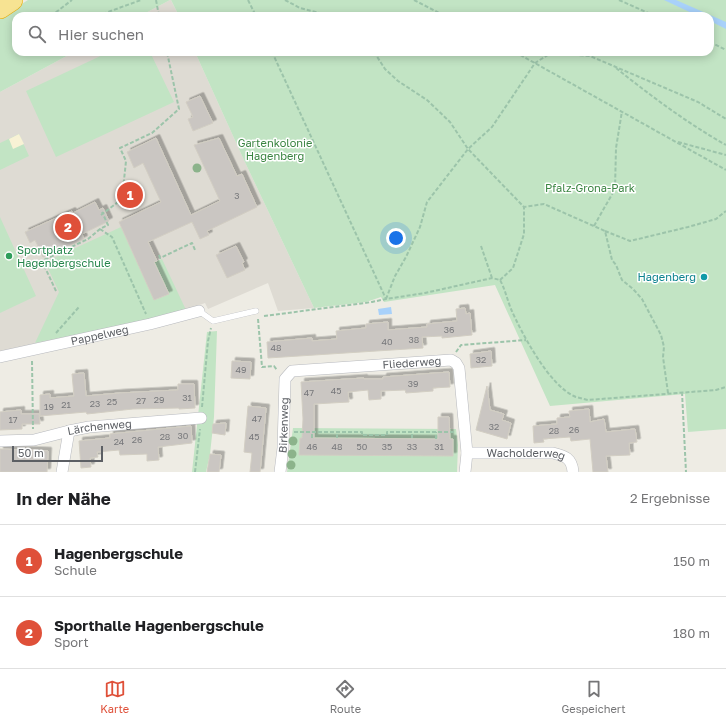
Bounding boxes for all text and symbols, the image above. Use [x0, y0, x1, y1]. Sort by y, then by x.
search box [12, 12, 714, 56]
icon: search [26, 23, 48, 45]
text: Hier suchen [58, 25, 144, 43]
park label: Gartenkolonie Hagenberg [238, 136, 312, 162]
pin: 1 [117, 180, 143, 210]
park label: Pfalz-Grona-Park [545, 181, 635, 194]
house number: 3 [234, 190, 240, 201]
pin: 2 [55, 212, 81, 242]
your location [386, 228, 406, 248]
place label: Sportplatz Hagenbergschule [17, 243, 111, 269]
marker: Sportplatz Hagenbergschule [4, 251, 14, 261]
place label: Hagenberg [637, 270, 696, 283]
marker: Hagenberg [699, 272, 709, 282]
street label: Pappelweg [69, 322, 130, 347]
house number: 36 [444, 324, 454, 335]
house number: 38 [409, 334, 419, 345]
house number: 40 [381, 336, 393, 347]
house number: 48 [271, 342, 281, 353]
street label: Fliederweg [382, 354, 442, 371]
house number: 32 [476, 354, 486, 365]
house number: 49 [236, 364, 246, 375]
house number: 39 [408, 378, 418, 389]
house number: 45 [331, 385, 341, 396]
house number: 47 [304, 387, 314, 398]
house number: 31 [182, 392, 192, 403]
house number: 29 [154, 394, 164, 405]
house number: 27 [136, 395, 146, 406]
house number: 25 [107, 396, 117, 407]
street label: Birkenweg [275, 397, 290, 454]
house number: 23 [90, 398, 100, 409]
house number: 21 [61, 399, 71, 410]
house number: 19 [44, 401, 54, 412]
house number: 47 [252, 413, 262, 424]
house number: 17 [8, 414, 18, 425]
street label: Lärchenweg [66, 417, 132, 437]
house number: 32 [489, 421, 499, 432]
house number: 26 [569, 424, 579, 435]
house number: 28 [549, 425, 559, 436]
house number: 30 [178, 430, 189, 441]
house number: 28 [160, 431, 170, 442]
house number: 45 [249, 431, 259, 442]
house number: 26 [132, 434, 142, 445]
house number: 24 [114, 436, 125, 447]
house number: 46 [307, 441, 317, 452]
house number: 48 [332, 441, 342, 452]
house number: 50 [357, 441, 368, 452]
house number: 35 [382, 441, 392, 452]
house number: 33 [407, 441, 417, 452]
house number: 31 [434, 441, 444, 452]
scale bar [12, 444, 103, 463]
text: 50 m [18, 446, 44, 459]
street label: Wacholderweg [487, 446, 567, 462]
text: In der Nähe [16, 488, 111, 509]
text: 2 Ergebnisse [630, 490, 710, 506]
text: Hagenbergschule [54, 544, 183, 562]
text: 1 [26, 553, 32, 569]
text: 150 m [673, 553, 710, 569]
text: Schule [54, 562, 97, 578]
text: Sporthalle Hagenbergschule [54, 616, 264, 634]
text: 2 [25, 625, 33, 641]
text: 180 m [673, 625, 710, 641]
text: Sport [54, 634, 89, 650]
tab: Karte [100, 678, 129, 715]
tab: Route [330, 678, 361, 715]
tab: Gespeichert [562, 678, 626, 715]

